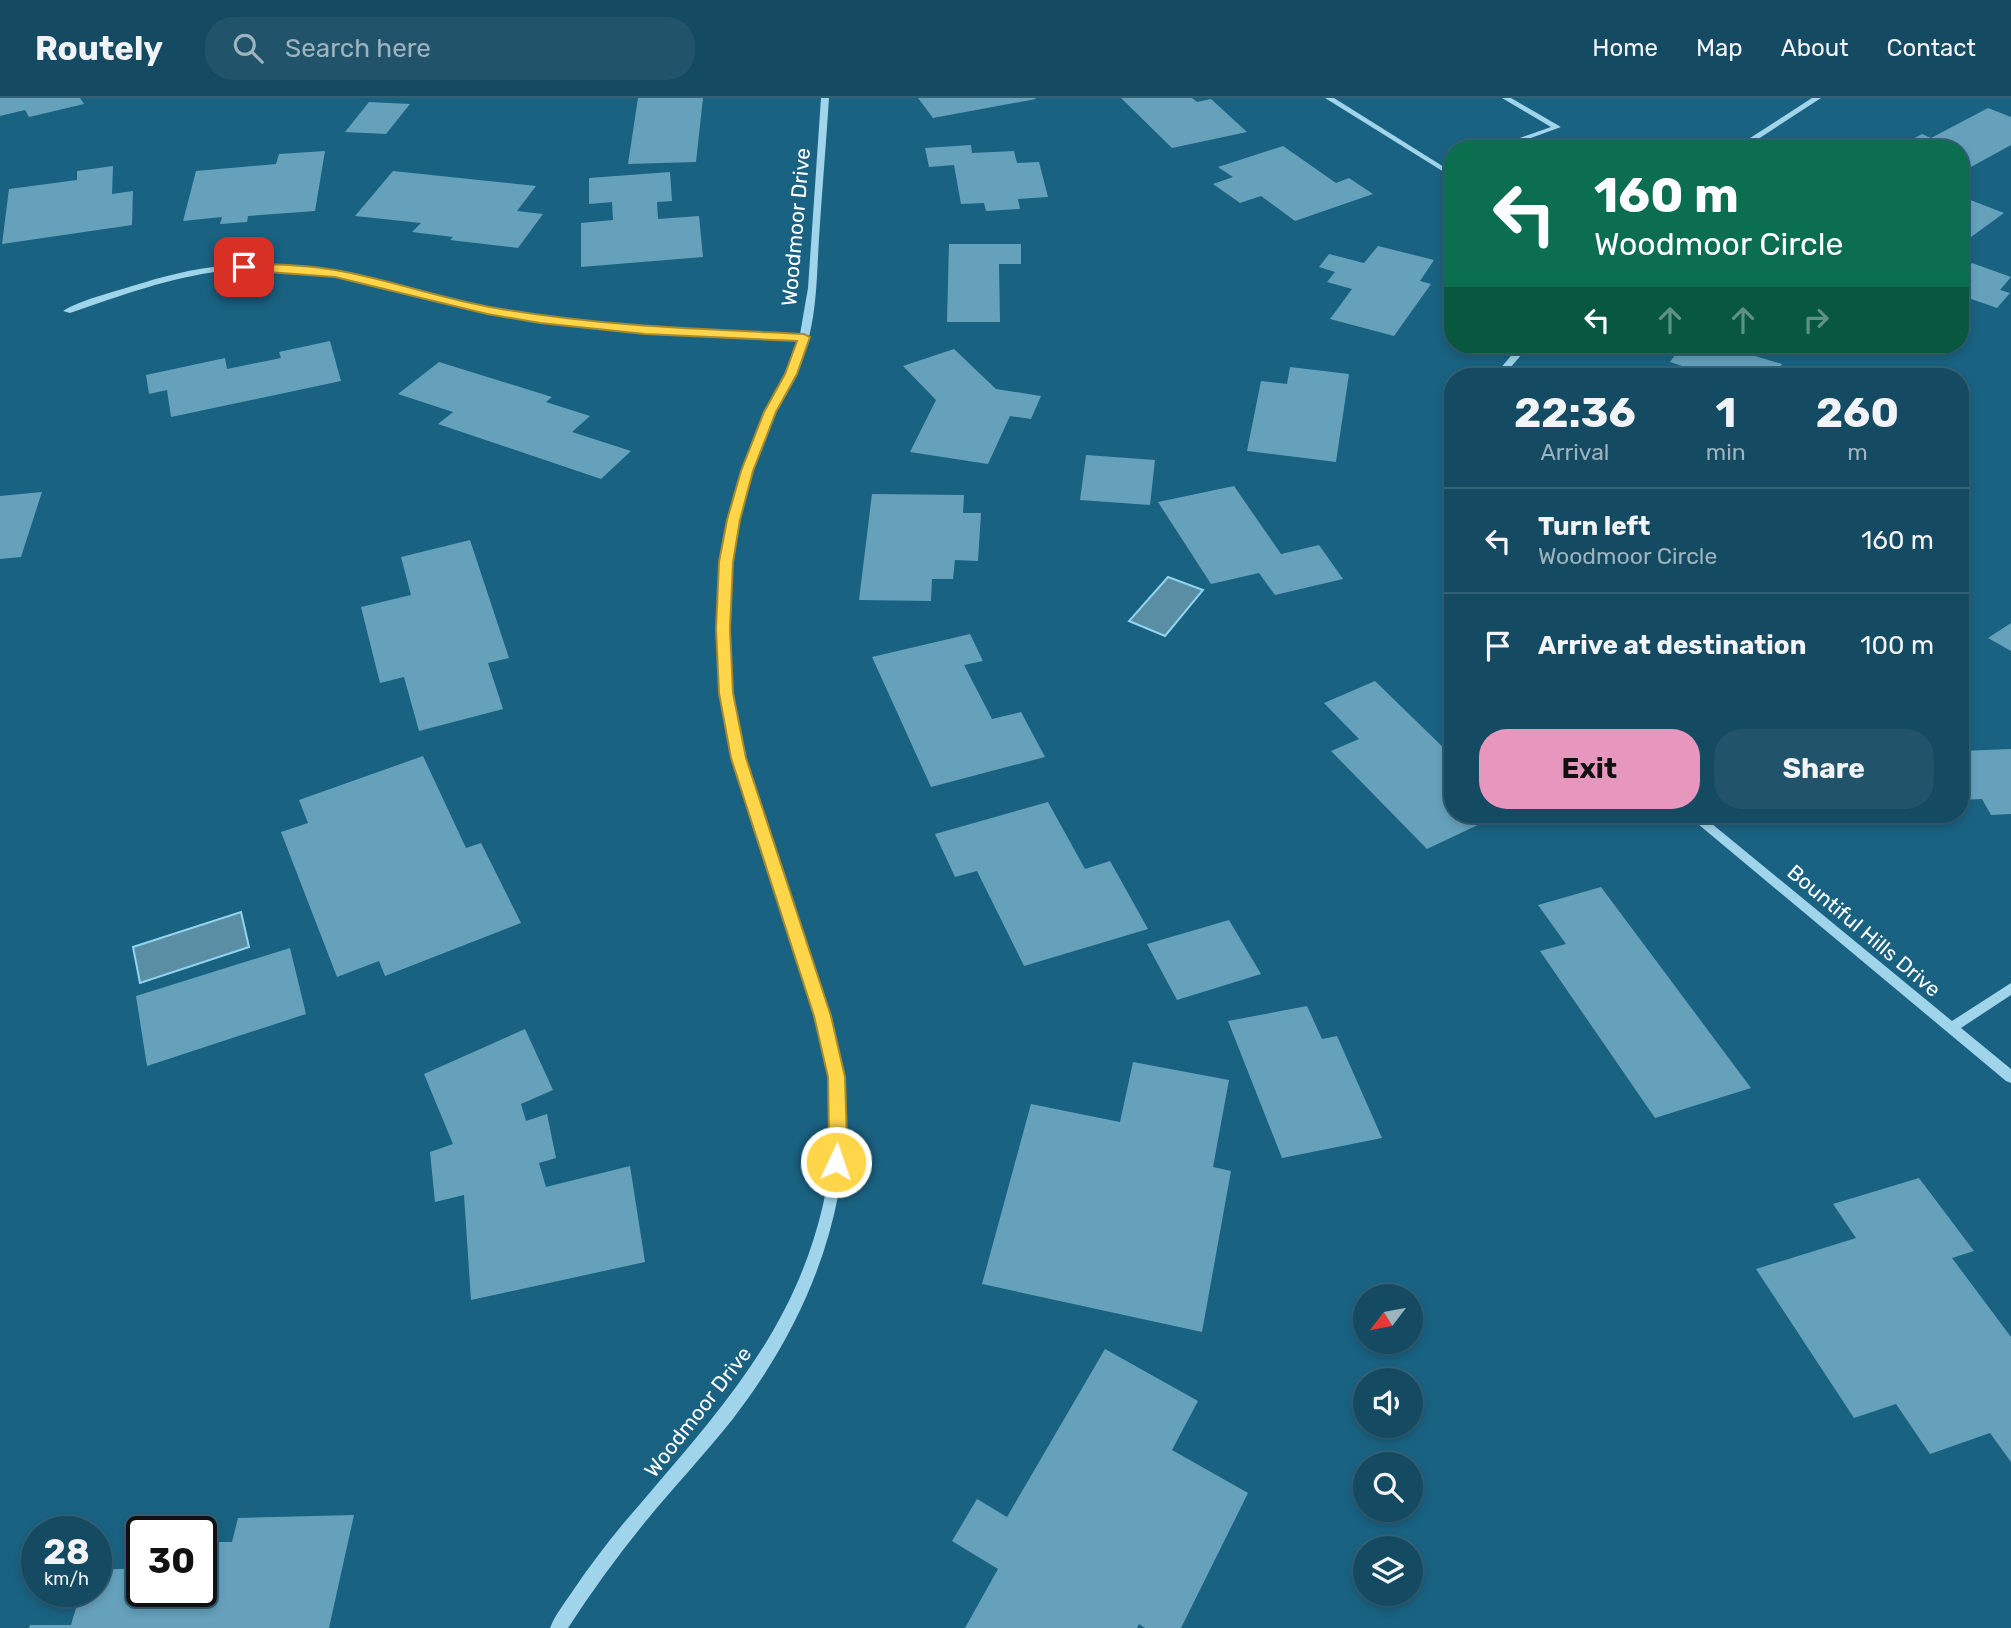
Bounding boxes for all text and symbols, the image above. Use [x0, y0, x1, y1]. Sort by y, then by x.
search box [205, 17, 695, 80]
text: Routely [35, 29, 163, 68]
icon: search [229, 29, 267, 67]
text: Search here [285, 33, 431, 64]
text: Home [1592, 34, 1658, 62]
text: Map [1696, 34, 1743, 62]
text: About [1781, 34, 1849, 62]
text: Contact [1887, 34, 1976, 62]
street label: Woodmoor Drive [776, 147, 815, 307]
text: 160 m [1594, 166, 1739, 224]
icon: left [1479, 168, 1570, 259]
text: Woodmoor Circle [1594, 225, 1843, 263]
pin [214, 237, 274, 297]
icon: arrive [225, 248, 263, 286]
icon: left [1578, 301, 1616, 339]
icon: ahead [1651, 301, 1689, 339]
icon: ahead [1724, 301, 1762, 339]
icon: right [1797, 301, 1835, 339]
text: 22:36 [1514, 388, 1636, 438]
text: 1 [1715, 388, 1736, 438]
text: 260 [1816, 388, 1899, 438]
text: Arrival [1540, 438, 1609, 466]
text: min [1706, 438, 1746, 466]
text: m [1847, 438, 1868, 466]
text: Turn left [1538, 511, 1650, 542]
icon: left [1479, 522, 1517, 560]
text: 160 m [1861, 525, 1934, 556]
text: Woodmoor Circle [1538, 542, 1717, 570]
icon: arrive [1479, 627, 1517, 665]
text: Arrive at destination [1538, 630, 1806, 661]
text: 100 m [1860, 630, 1934, 661]
button: Exit [1479, 729, 1700, 809]
button: Share [1714, 729, 1934, 809]
street label: Bountiful Hills Drive [1783, 859, 1946, 1002]
position arrow [799, 1125, 873, 1199]
north arrow [1353, 1284, 1423, 1354]
map controls [1353, 1284, 1423, 1606]
street label: Woodmoor Drive [639, 1341, 756, 1482]
button: sound [1353, 1368, 1423, 1438]
button: search [1353, 1452, 1423, 1522]
speed limit sign: 30 [126, 1516, 217, 1607]
text: 28 [43, 1531, 90, 1573]
button: layers [1353, 1536, 1423, 1606]
text: km/h [44, 1568, 89, 1590]

